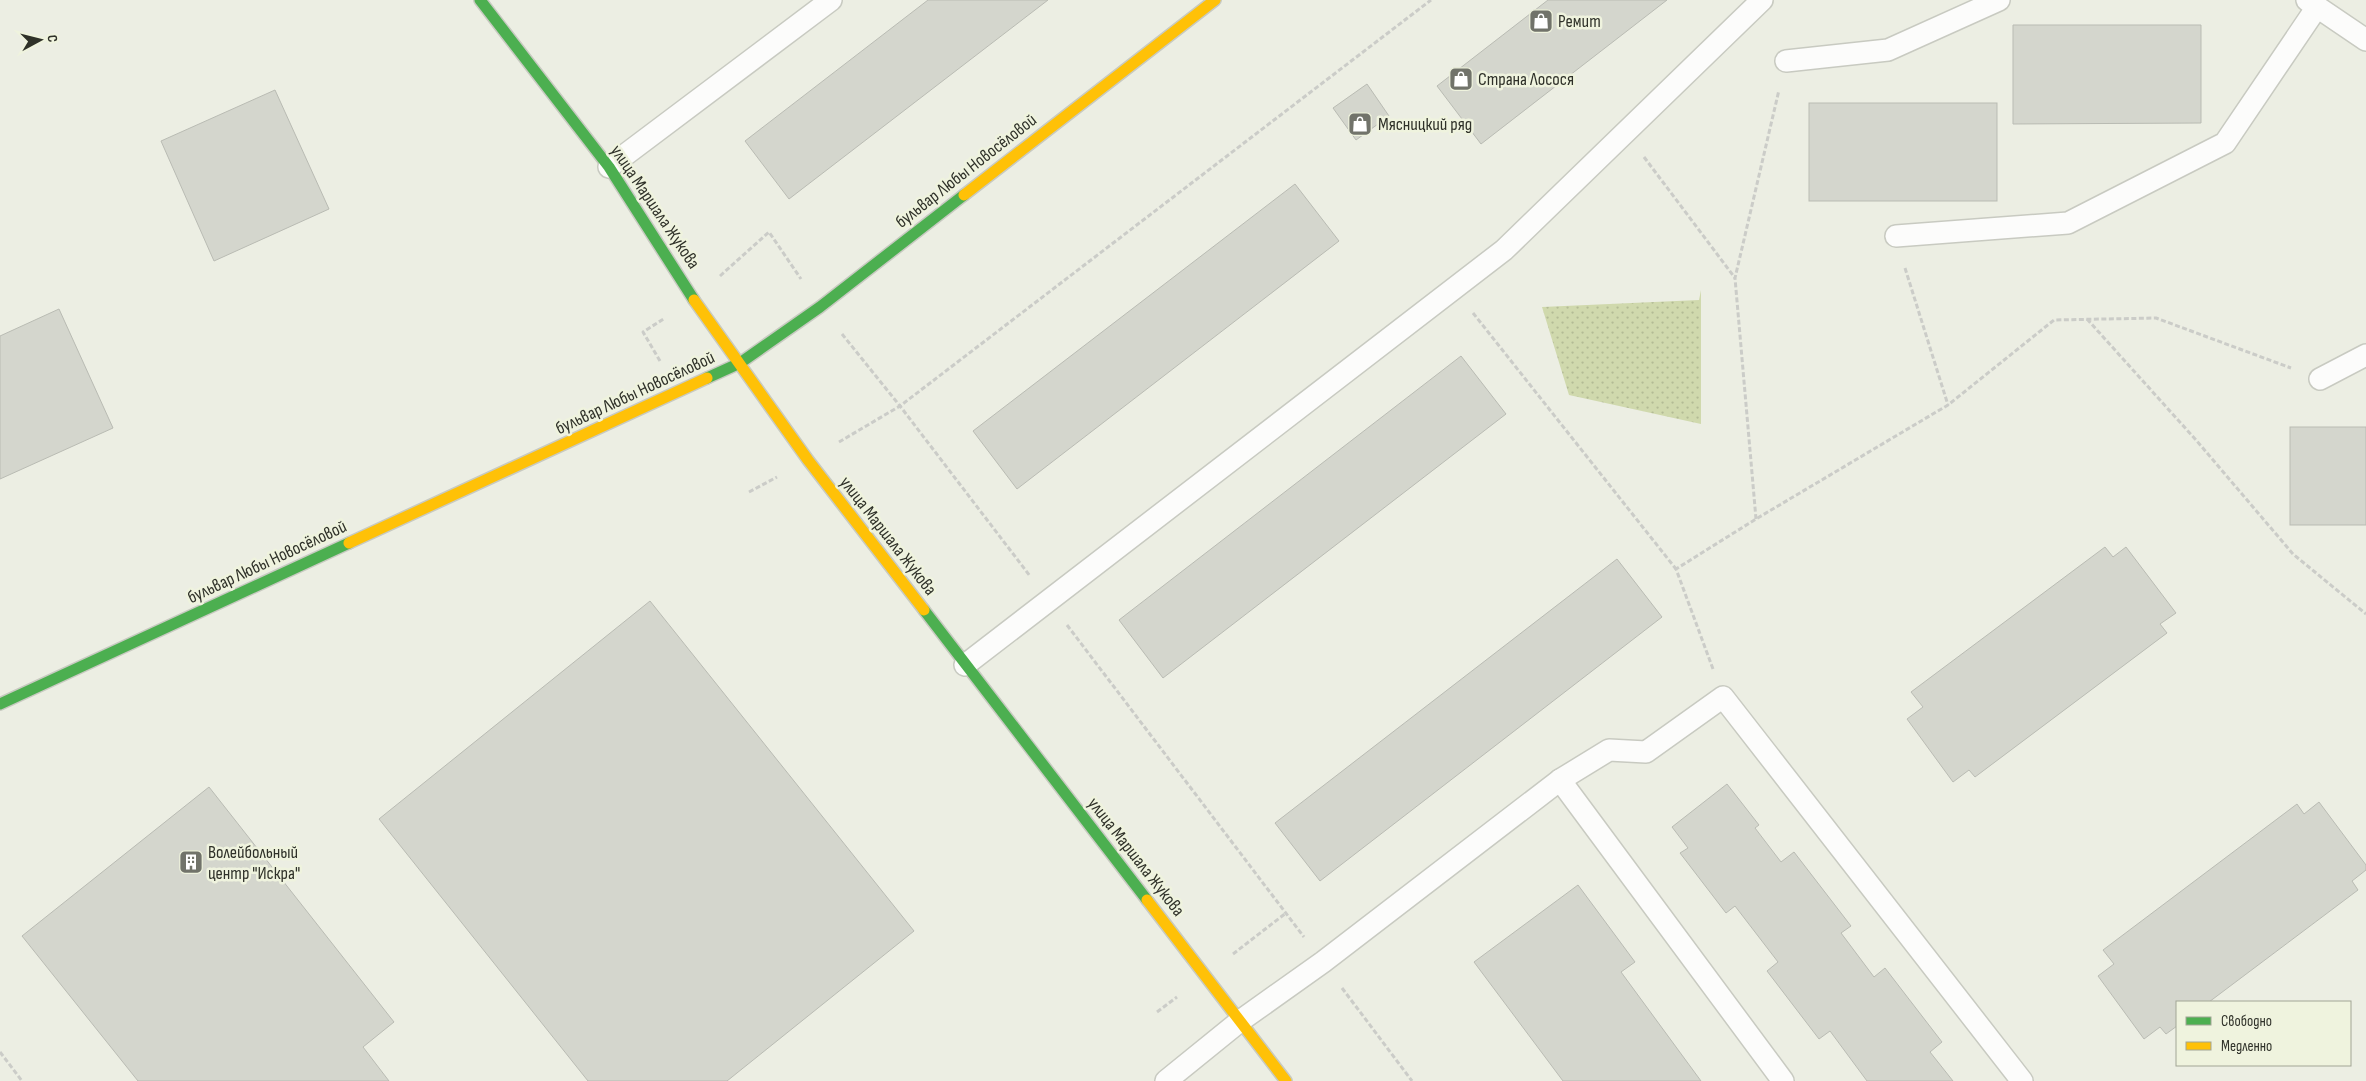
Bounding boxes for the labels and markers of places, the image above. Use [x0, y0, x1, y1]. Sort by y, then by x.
shop icon: Ремит [1528, 8, 1554, 34]
place label: Ремит [1558, 11, 1601, 32]
shop icon: Страна Лосося [1448, 66, 1474, 92]
place label: Страна Лосося [1478, 69, 1574, 90]
shop icon: Мясницкий ряд [1347, 111, 1373, 137]
place label: Мясницкий ряд [1378, 114, 1472, 135]
place label: Волейбольный центр "Искра" [208, 842, 300, 884]
building icon: Волейбольный центр "Искра" [178, 849, 204, 875]

